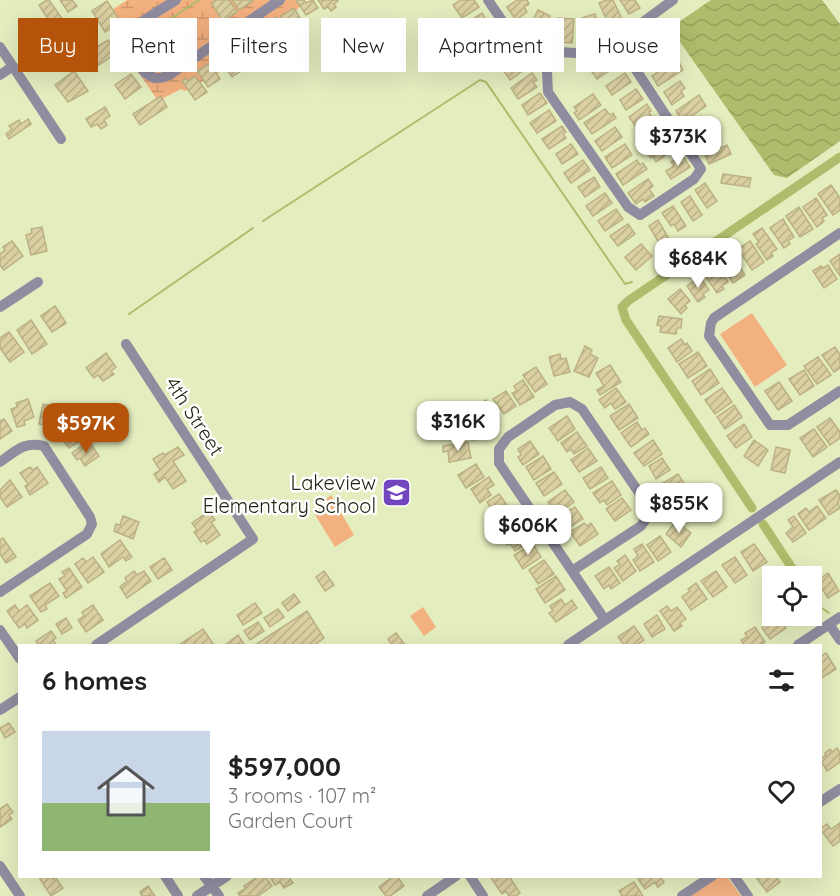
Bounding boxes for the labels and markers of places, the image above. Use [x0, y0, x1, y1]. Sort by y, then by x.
pin: $373K [636, 116, 720, 167]
pin: $684K [656, 238, 740, 289]
pin: $316K [416, 401, 500, 452]
pin: $597K [44, 403, 128, 454]
place label: Lakeview Elementary School [203, 470, 376, 518]
school or university icon: Lakeview Elementary School [381, 477, 413, 509]
pin: $855K [637, 483, 721, 534]
pin: $606K [486, 505, 570, 556]

